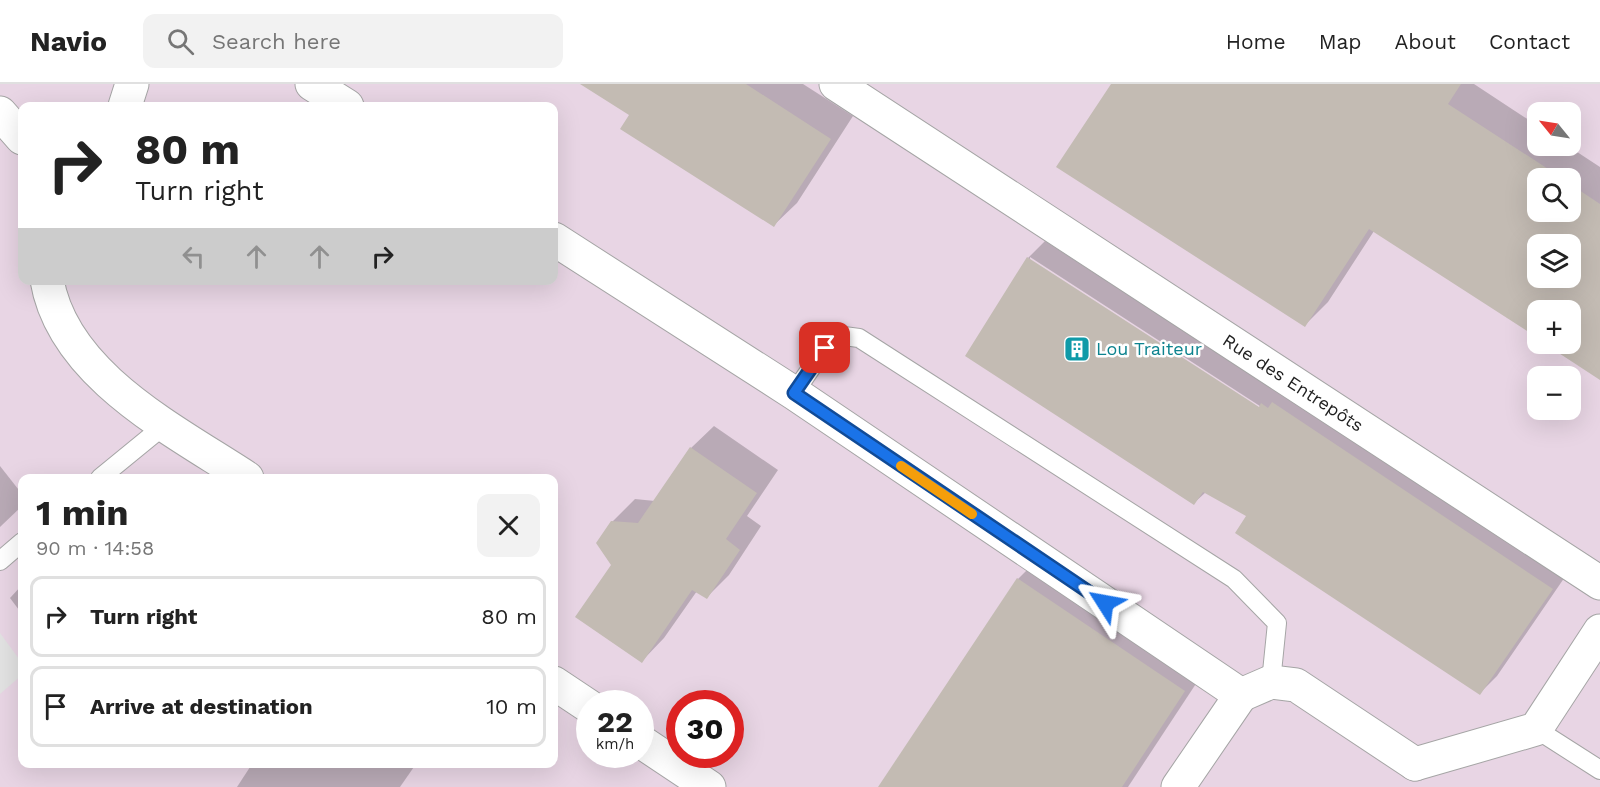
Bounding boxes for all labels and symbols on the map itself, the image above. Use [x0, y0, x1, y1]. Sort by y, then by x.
north arrow [1527, 102, 1581, 156]
pin [799, 322, 850, 373]
street label: Rue des Entrepôts [1219, 329, 1367, 436]
building icon: Lou Traiteur [1062, 334, 1092, 364]
place label: Lou Traiteur [1096, 338, 1202, 359]
position arrow [1073, 571, 1137, 635]
speed limit sign: 30 [666, 690, 744, 768]

